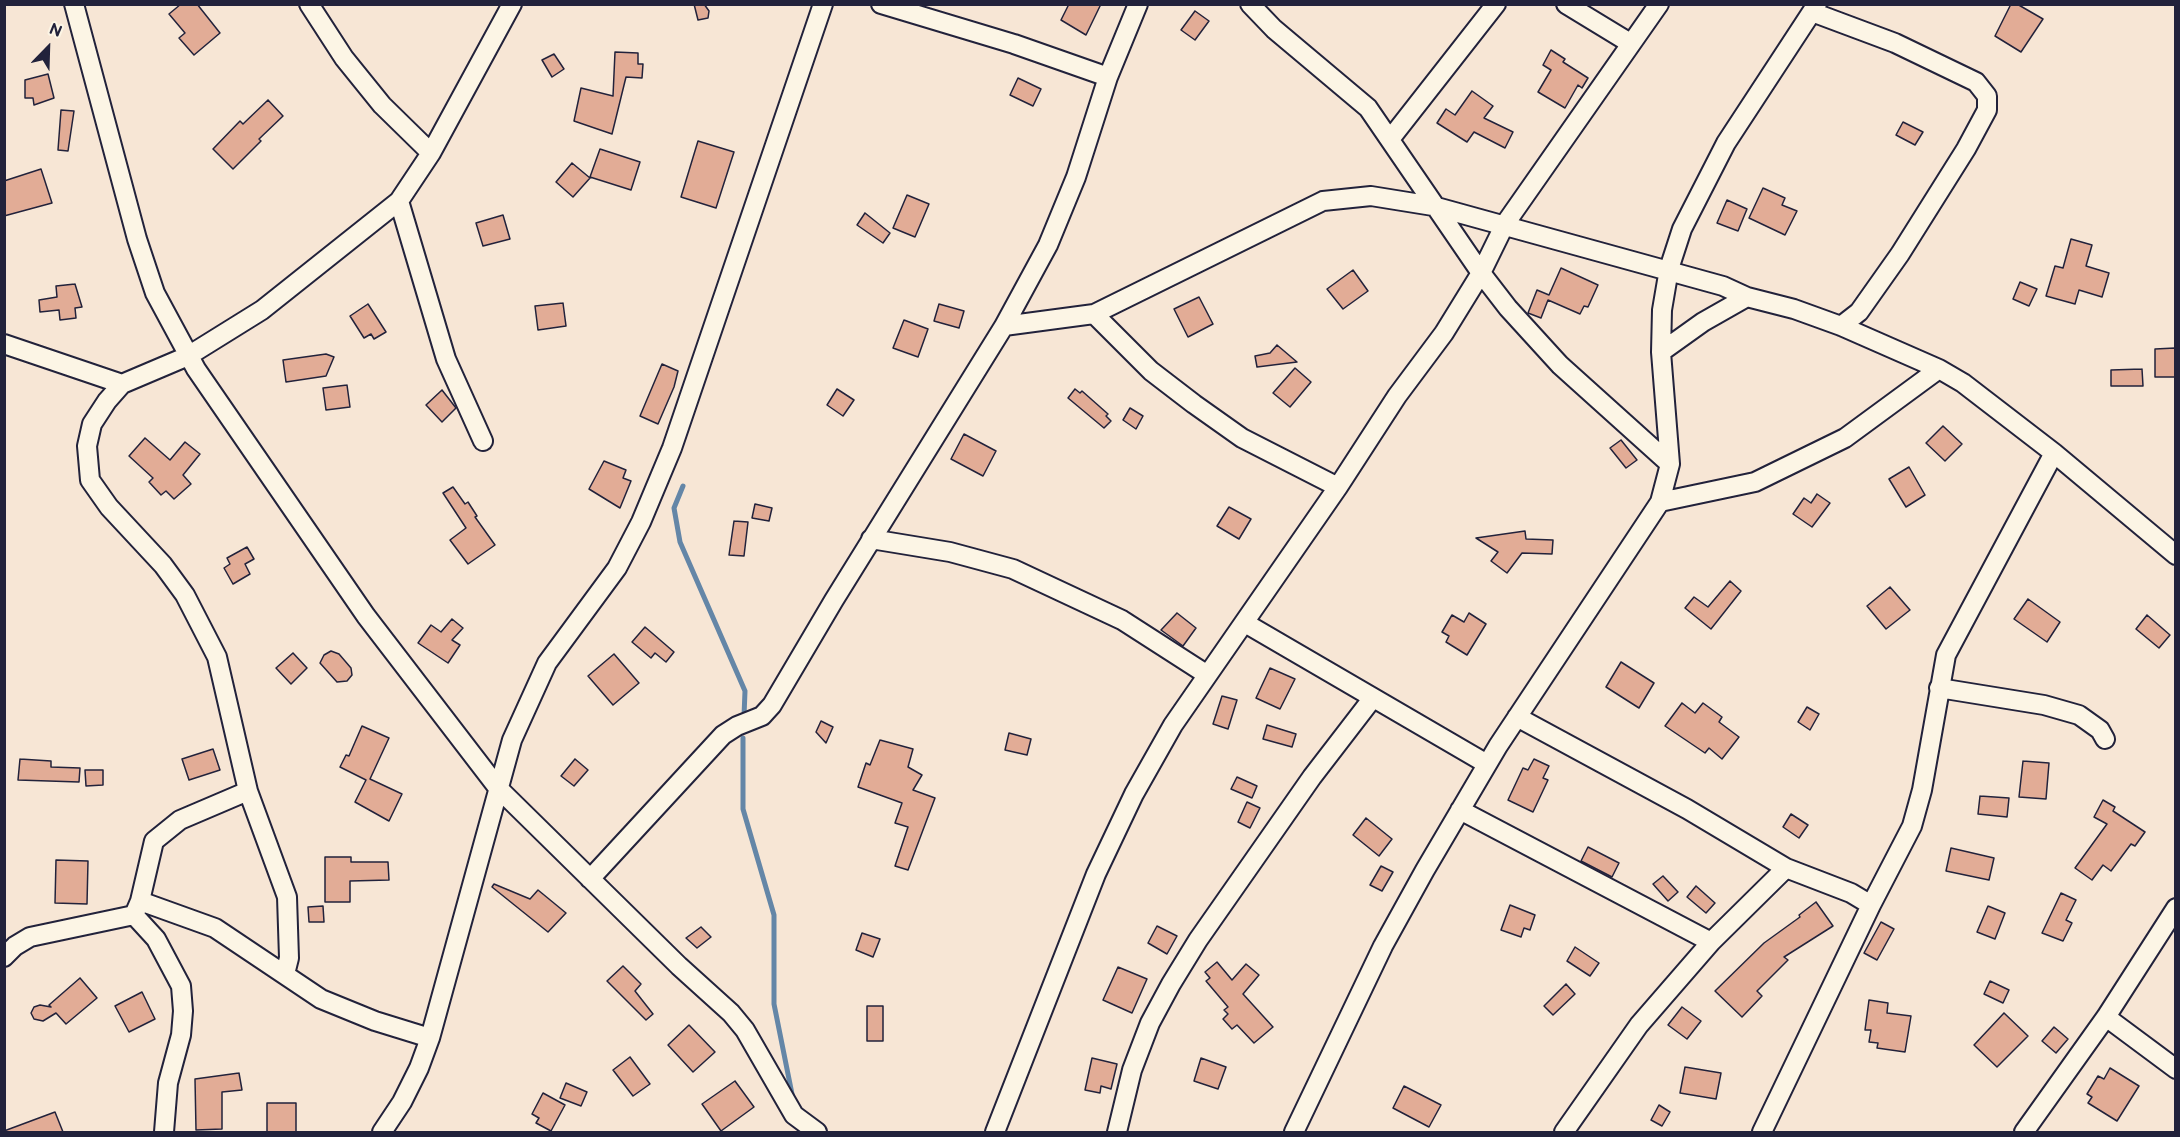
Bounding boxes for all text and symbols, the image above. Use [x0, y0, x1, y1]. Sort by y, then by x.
north arrow [18, 18, 78, 78]
text: N [46, 20, 64, 42]

